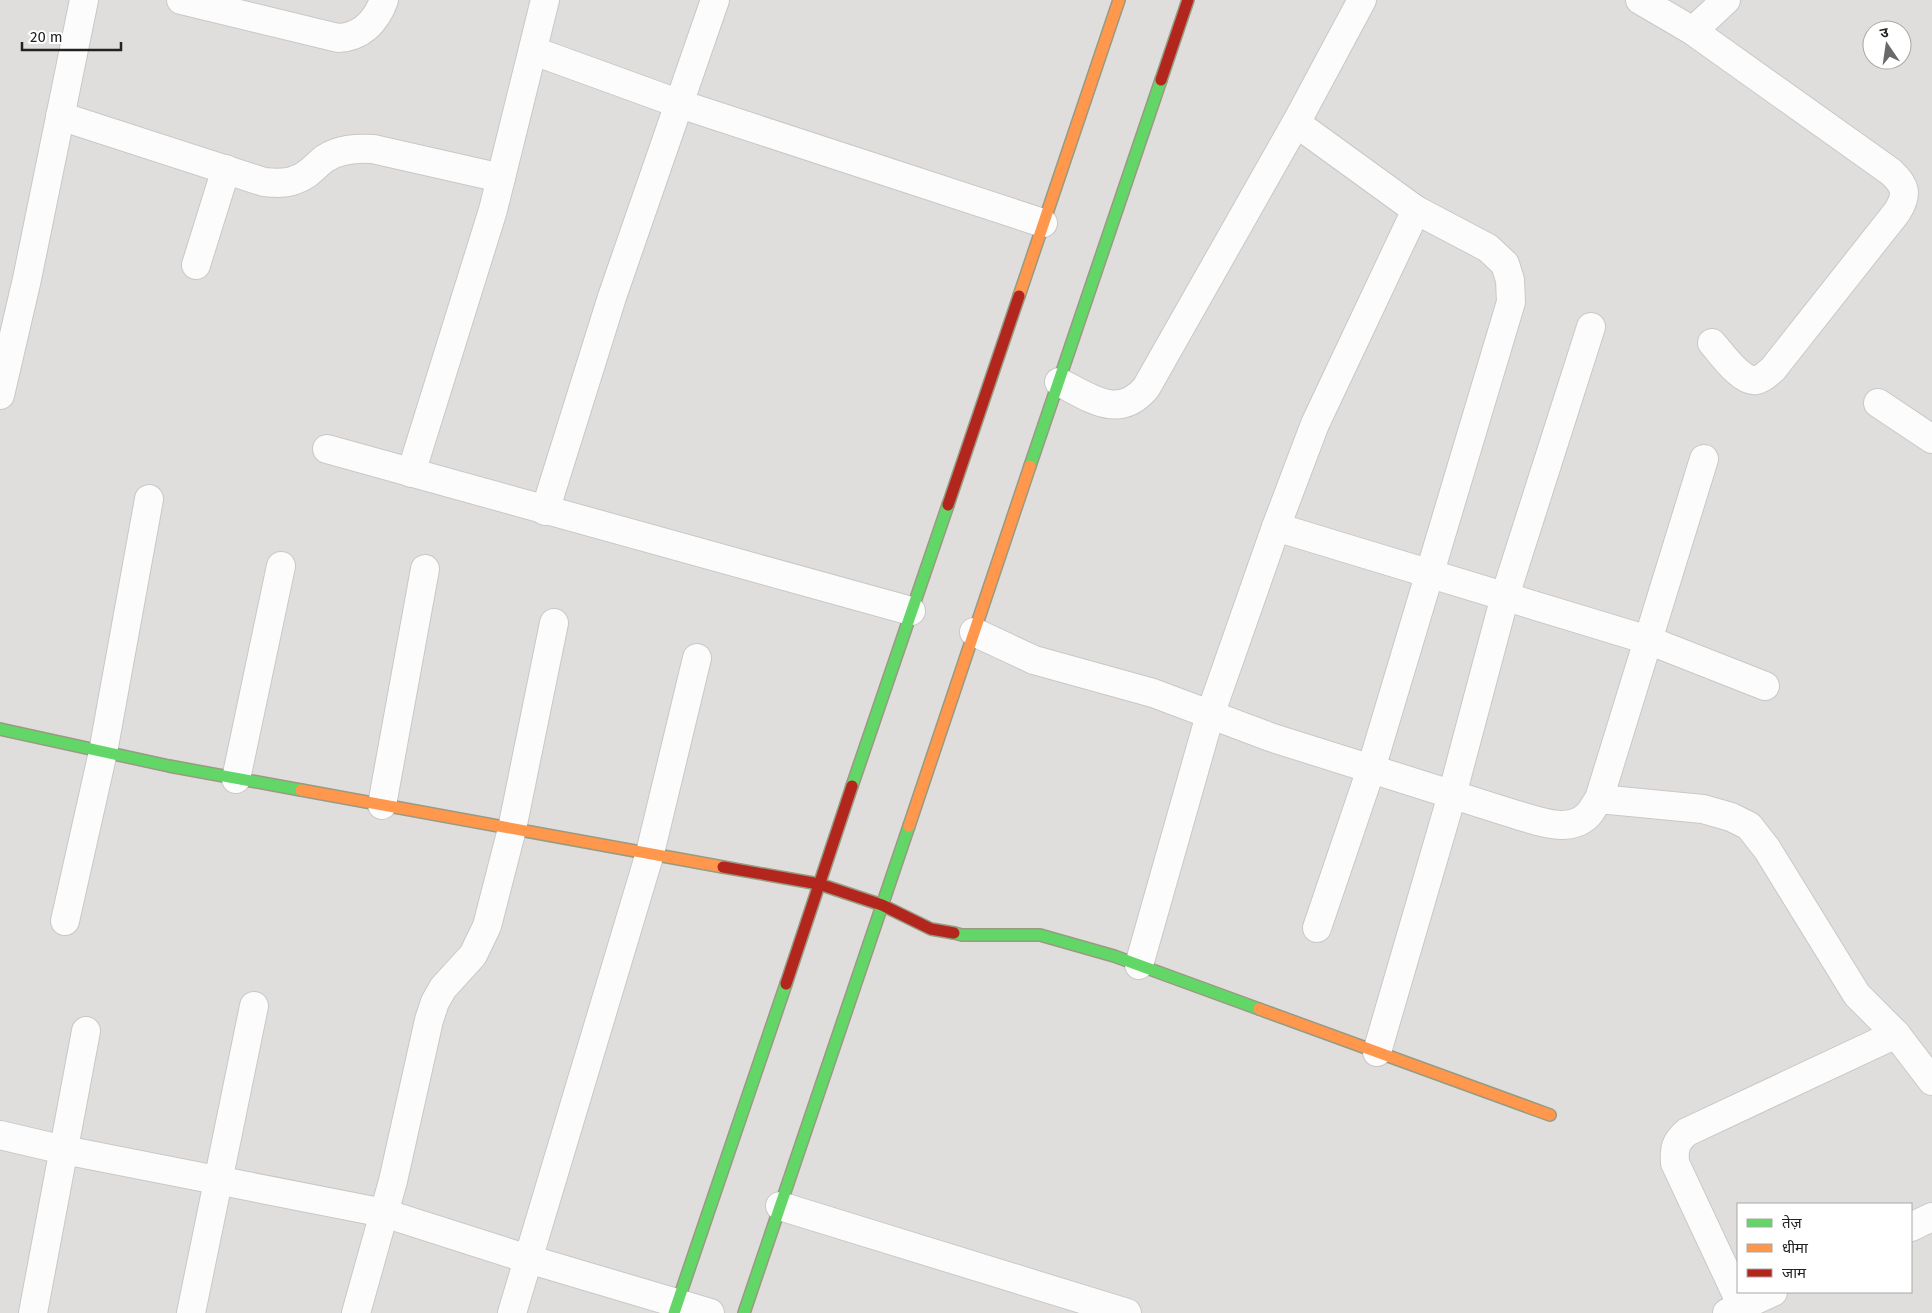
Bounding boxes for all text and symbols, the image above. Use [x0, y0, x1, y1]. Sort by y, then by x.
scale bar [22, 20, 121, 52]
north arrow [1862, 20, 1912, 70]
text: उ [1878, 23, 1891, 42]
text: 20 m [30, 28, 63, 46]
legend [1737, 1203, 1912, 1293]
text: तेज़ [1782, 1214, 1803, 1232]
text: धीमा [1782, 1239, 1809, 1257]
text: जाम [1782, 1264, 1807, 1282]

